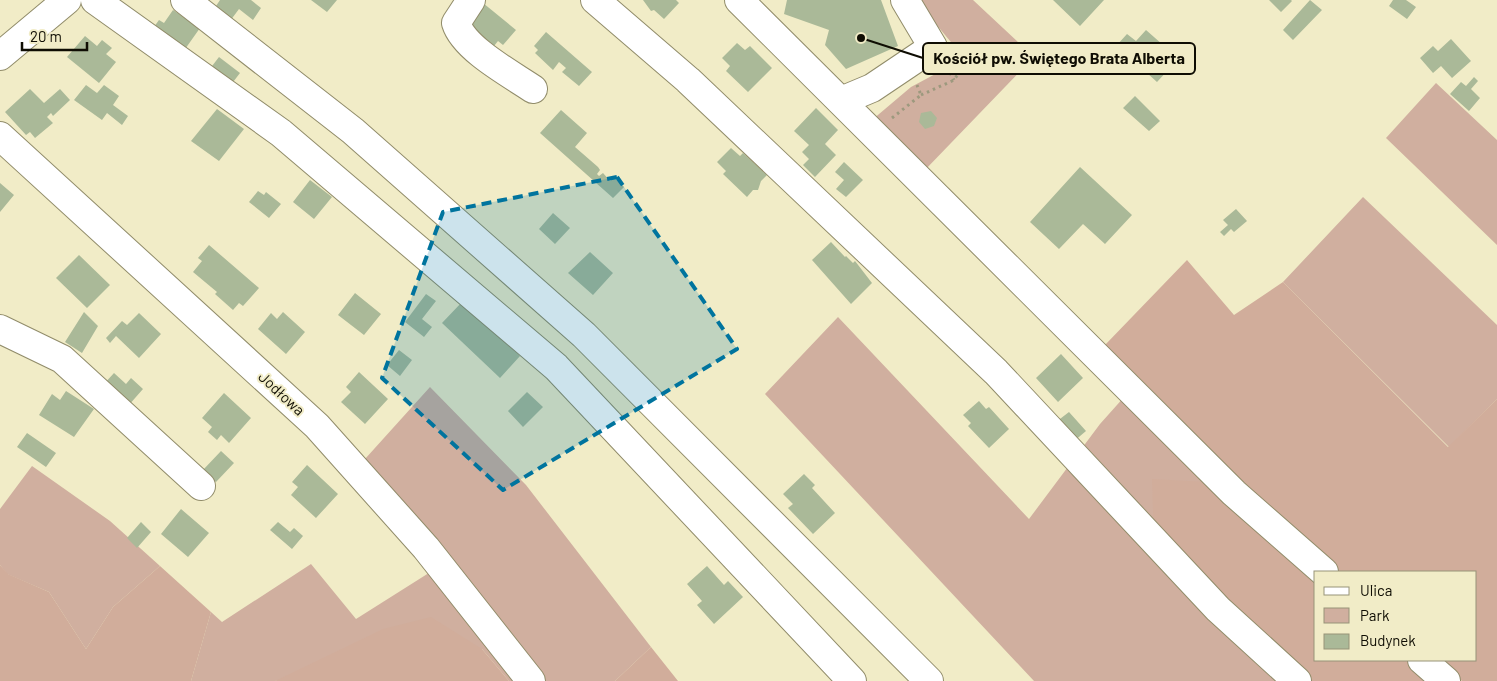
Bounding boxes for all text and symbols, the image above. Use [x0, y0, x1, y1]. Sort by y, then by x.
scale bar [22, 20, 88, 52]
text: 20 m [30, 27, 62, 45]
callout: Kościół pw. Świętego Brata Alberta [923, 43, 1195, 74]
text: Kościół pw. Świętego Brata Alberta [933, 48, 1185, 67]
street label: Jodłowa [255, 367, 309, 419]
legend [1314, 571, 1477, 661]
text: Ulica [1360, 581, 1392, 599]
text: Park [1360, 606, 1390, 624]
text: Budynek [1360, 631, 1416, 649]

